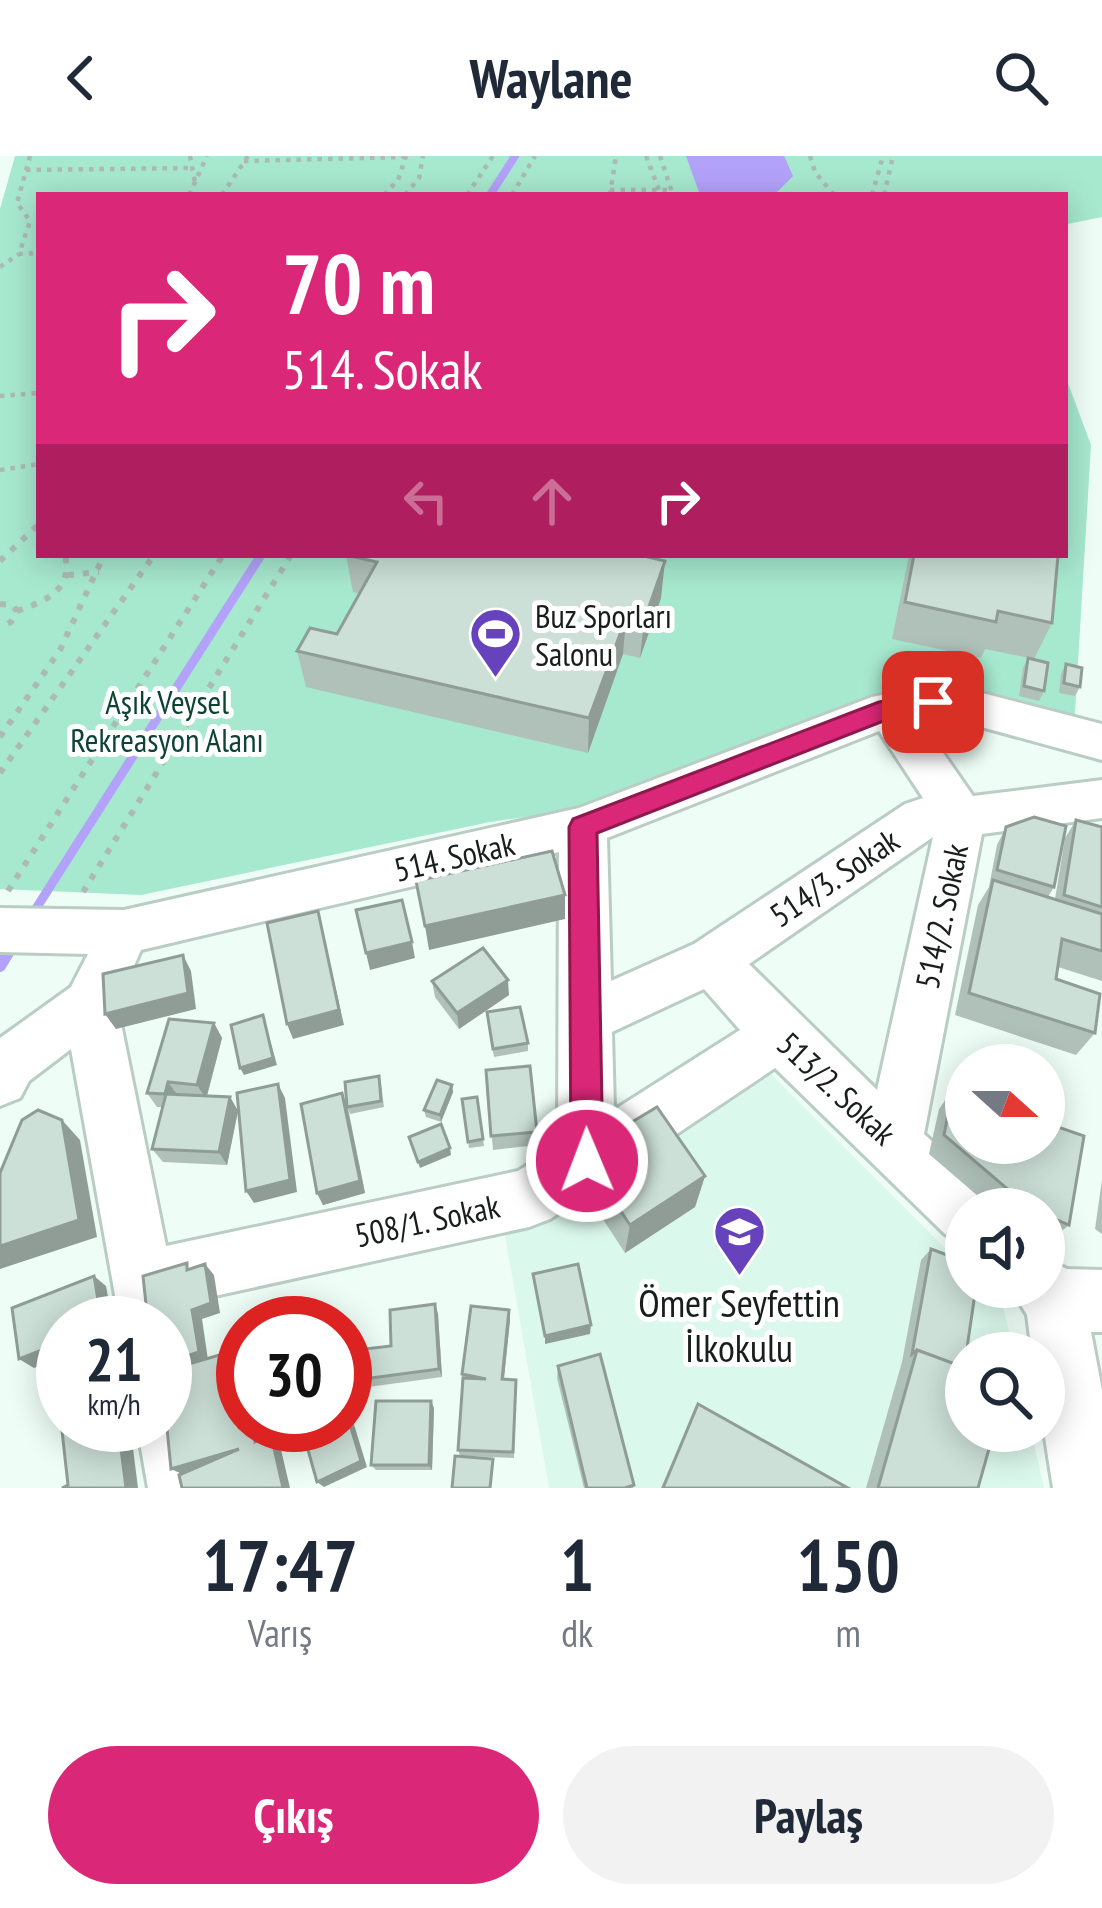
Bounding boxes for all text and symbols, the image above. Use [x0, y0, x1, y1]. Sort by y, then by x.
text: Waylane [469, 43, 633, 113]
icon: back [48, 45, 114, 111]
icon: search [988, 45, 1054, 111]
text: 70 m [282, 228, 435, 337]
icon: right [84, 240, 240, 396]
text: 514. Sokak [282, 334, 482, 404]
icon: left [393, 468, 459, 534]
icon: ahead [519, 468, 585, 534]
icon: right [645, 468, 711, 534]
place label: Buz Sporları Salonu [535, 594, 672, 675]
sports icon: Buz Sporları Salonu [468, 606, 524, 680]
pin [882, 651, 984, 753]
icon: arrive [900, 669, 966, 735]
park label: Aşık Veysel Rekreasyon Alanı [70, 680, 264, 761]
street label: 514/3. Sokak [761, 818, 907, 936]
street label: 514. Sokak [390, 821, 519, 891]
street label: 514/2. Sokak [905, 839, 977, 992]
street label: 513/2. Sokak [769, 1022, 906, 1154]
north arrow [945, 1044, 1065, 1164]
map controls [945, 1044, 1065, 1452]
position arrow [524, 1098, 650, 1224]
street label: 508/1. Sokak [351, 1184, 504, 1256]
button: sound [945, 1188, 1065, 1308]
school or university icon: Ömer Seyfettin İlkokulu [711, 1204, 767, 1278]
place label: Ömer Seyfettin İlkokulu [638, 1277, 840, 1373]
speed limit sign: 30 [216, 1296, 372, 1452]
text: 21 [85, 1320, 143, 1398]
button: search [945, 1332, 1065, 1452]
text: km/h [87, 1384, 141, 1423]
text: 17:47 [202, 1518, 358, 1611]
text: 1 [560, 1518, 594, 1611]
text: 150 [797, 1518, 900, 1611]
text: Varış [248, 1607, 312, 1658]
text: dk [561, 1607, 593, 1658]
text: m [836, 1607, 861, 1658]
button: Çıkış [48, 1746, 539, 1884]
button: Paylaş [563, 1746, 1054, 1884]

